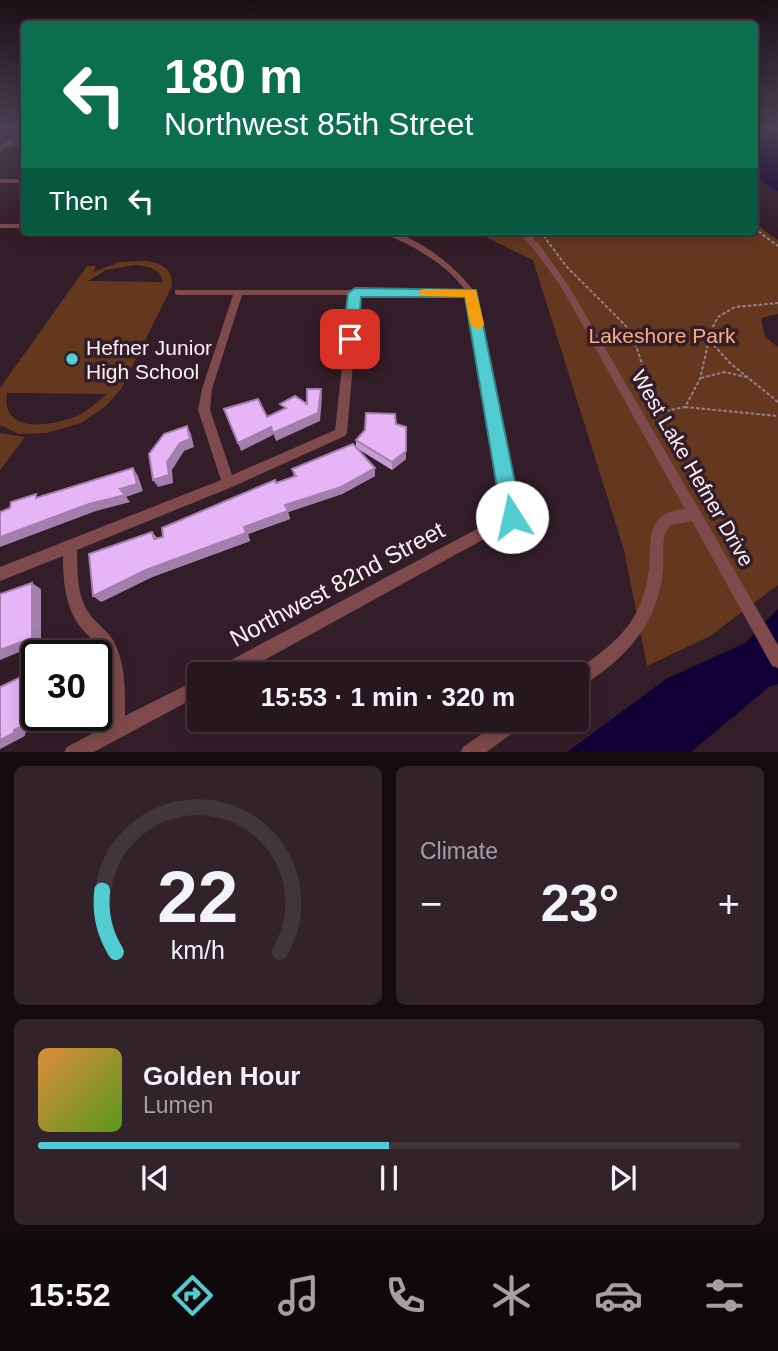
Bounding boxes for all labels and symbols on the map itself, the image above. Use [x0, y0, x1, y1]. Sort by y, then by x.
pin [320, 309, 380, 369]
park label: Lakeshore Park [588, 324, 736, 347]
place label: Hefner Junior High School [86, 336, 212, 383]
marker: Hefner Junior High School [64, 351, 80, 367]
street label: West Lake Hefner Drive [627, 366, 759, 570]
position arrow [475, 480, 549, 554]
street label: Northwest 82nd Street [225, 516, 449, 652]
speed limit sign: 30 [21, 640, 112, 731]

